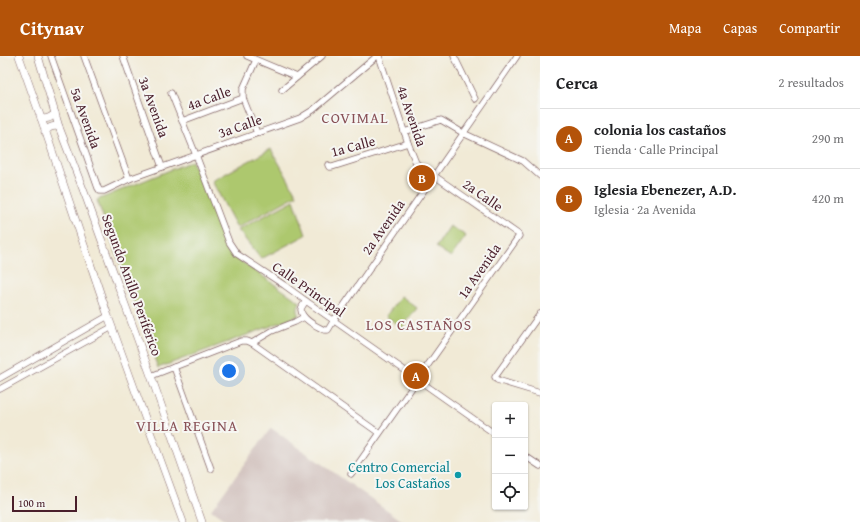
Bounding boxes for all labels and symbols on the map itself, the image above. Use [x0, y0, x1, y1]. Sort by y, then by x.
street label: 3a Avenida [134, 74, 174, 141]
street label: 4a Calle [184, 81, 234, 115]
street label: 4a Avenida [392, 83, 432, 150]
street label: 5a Avenida [66, 85, 106, 152]
district label: COVIMAL [322, 107, 388, 128]
street label: 3a Calle [215, 109, 265, 143]
street label: 1a Calle [329, 130, 378, 161]
pin: B [409, 163, 435, 193]
street label: 2a Calle [459, 174, 508, 216]
street label: 2a Avenida [357, 195, 410, 259]
street label: Segundo Anillo Periférico [97, 211, 167, 359]
street label: 1a Avenida [453, 239, 506, 303]
street label: Calle Principal [268, 256, 350, 322]
district label: LOS CASTAÑOS [366, 314, 472, 335]
your location [219, 361, 239, 381]
pin: A [403, 361, 429, 391]
district label: VILLA REGINA [136, 415, 238, 436]
place label: Centro Comercial Los Castaños [348, 457, 450, 493]
marker: Centro Comercial Los Castaños [453, 470, 463, 480]
scale bar [12, 494, 77, 513]

